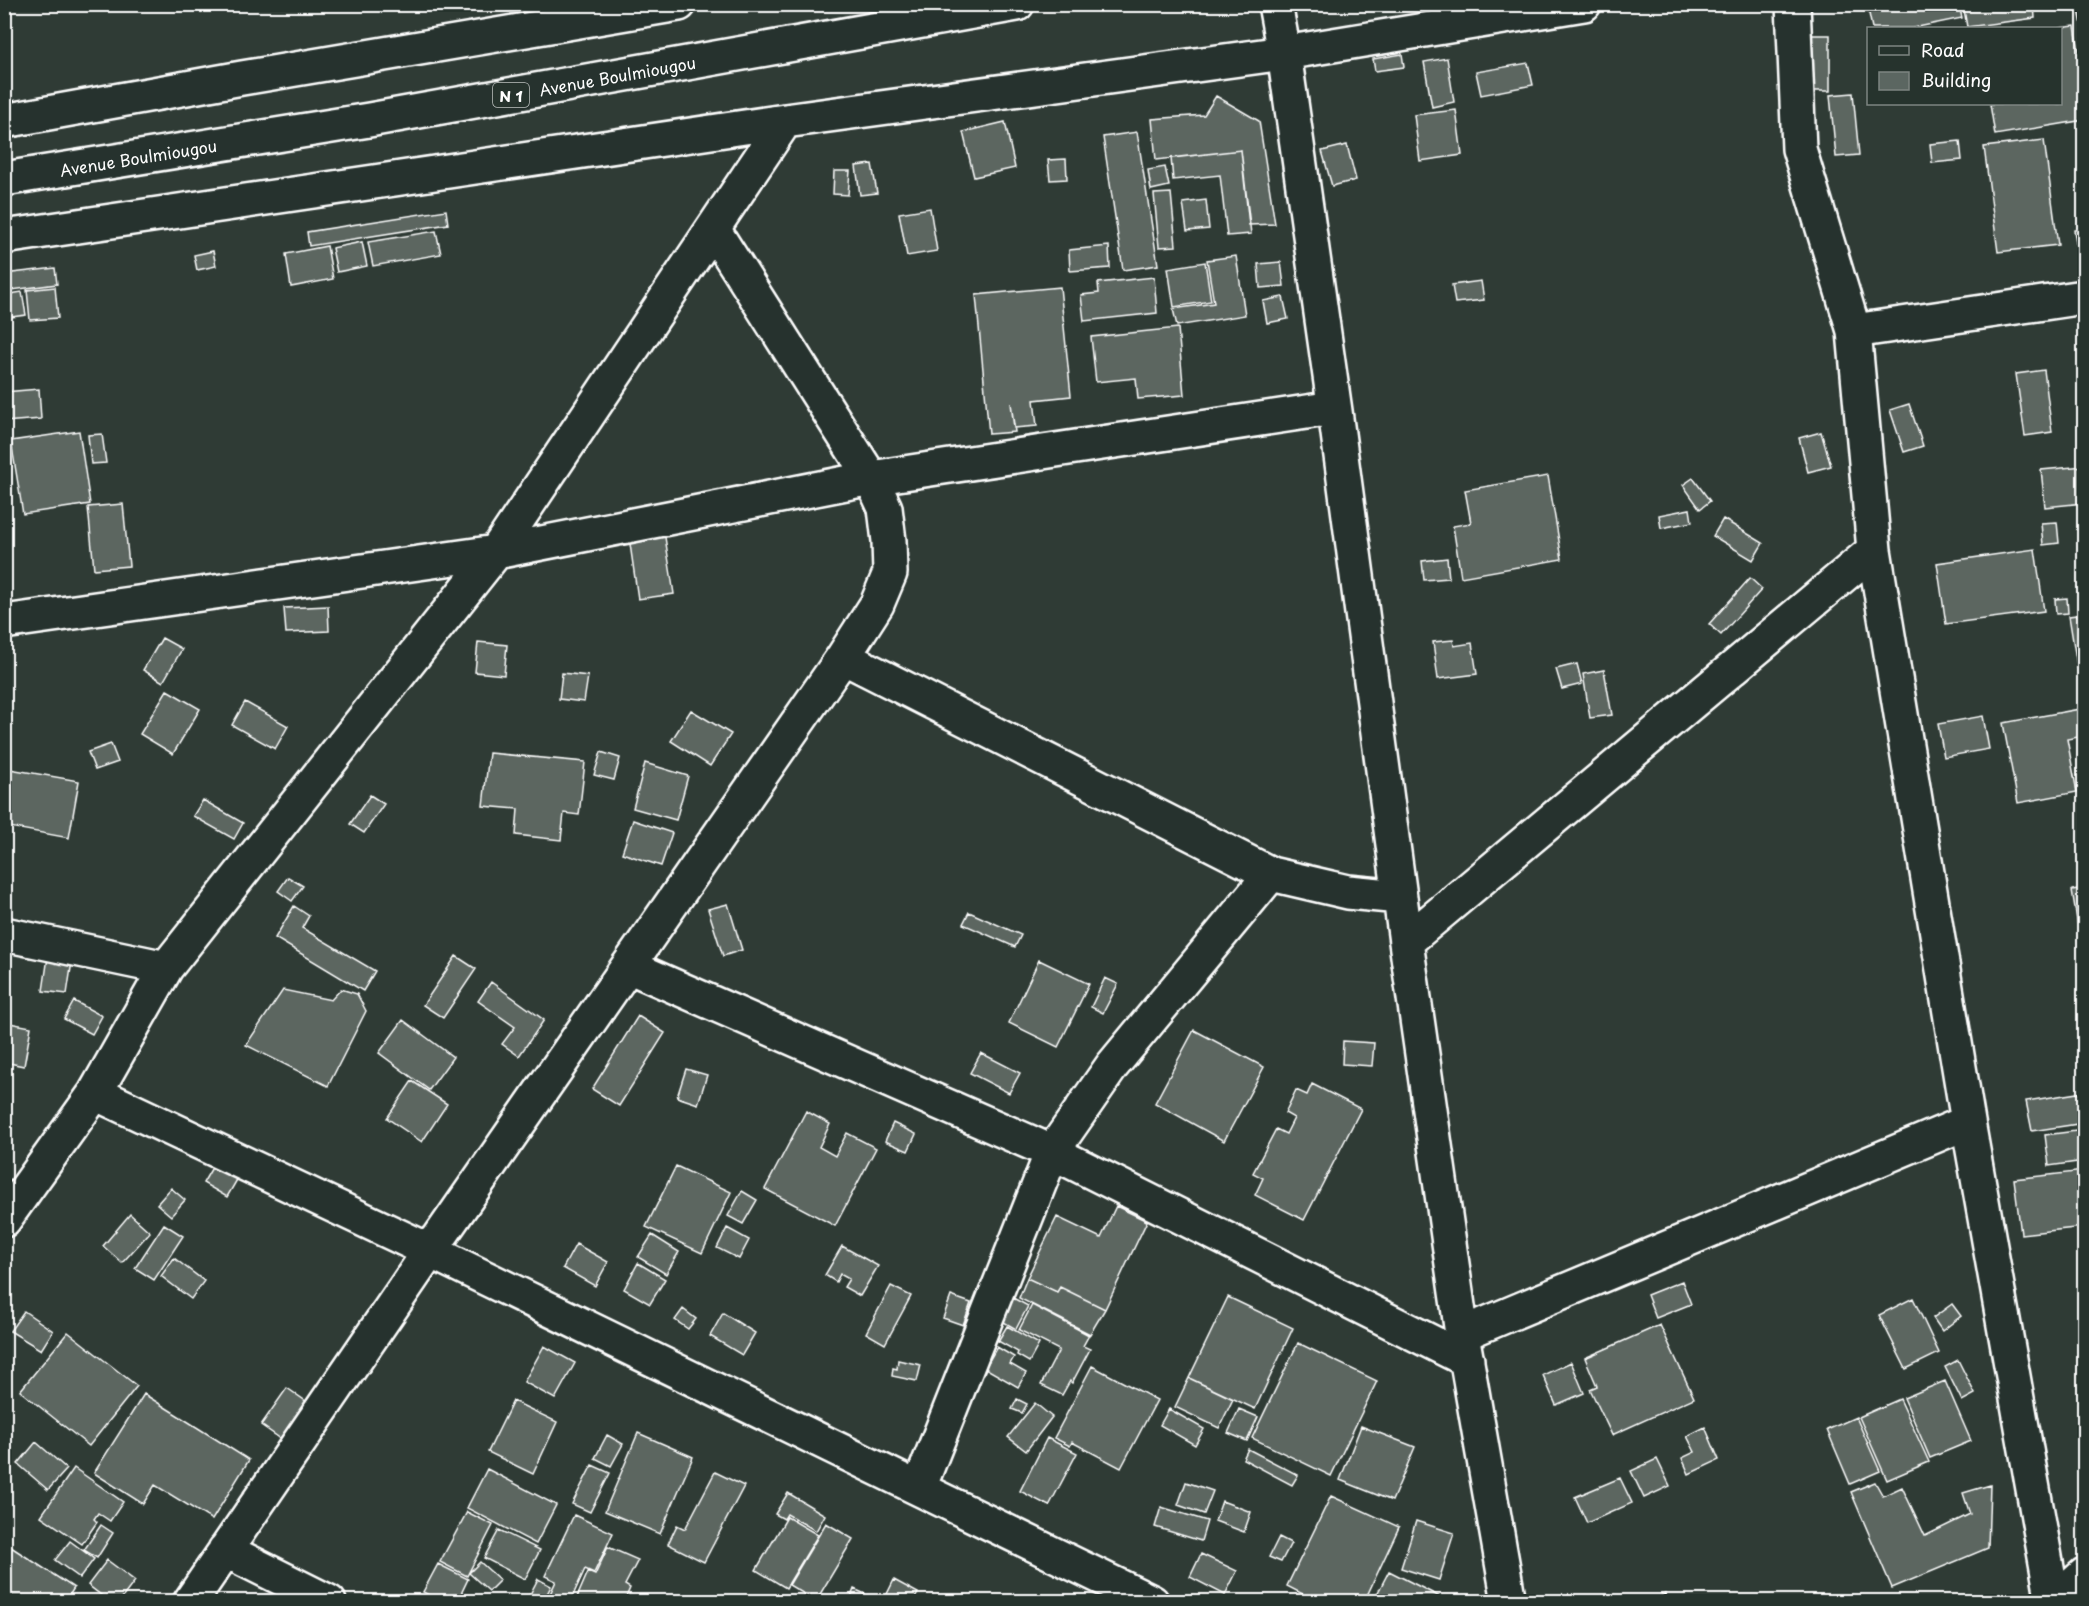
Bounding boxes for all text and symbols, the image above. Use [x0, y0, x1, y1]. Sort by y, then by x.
legend [1867, 27, 2062, 105]
text: Road [1921, 36, 1965, 63]
street label: Avenue Boulmiougou [537, 50, 698, 101]
text: Building [1921, 66, 1991, 93]
road number: N 1 [493, 83, 529, 107]
street label: Avenue Boulmiougou [58, 133, 219, 182]

